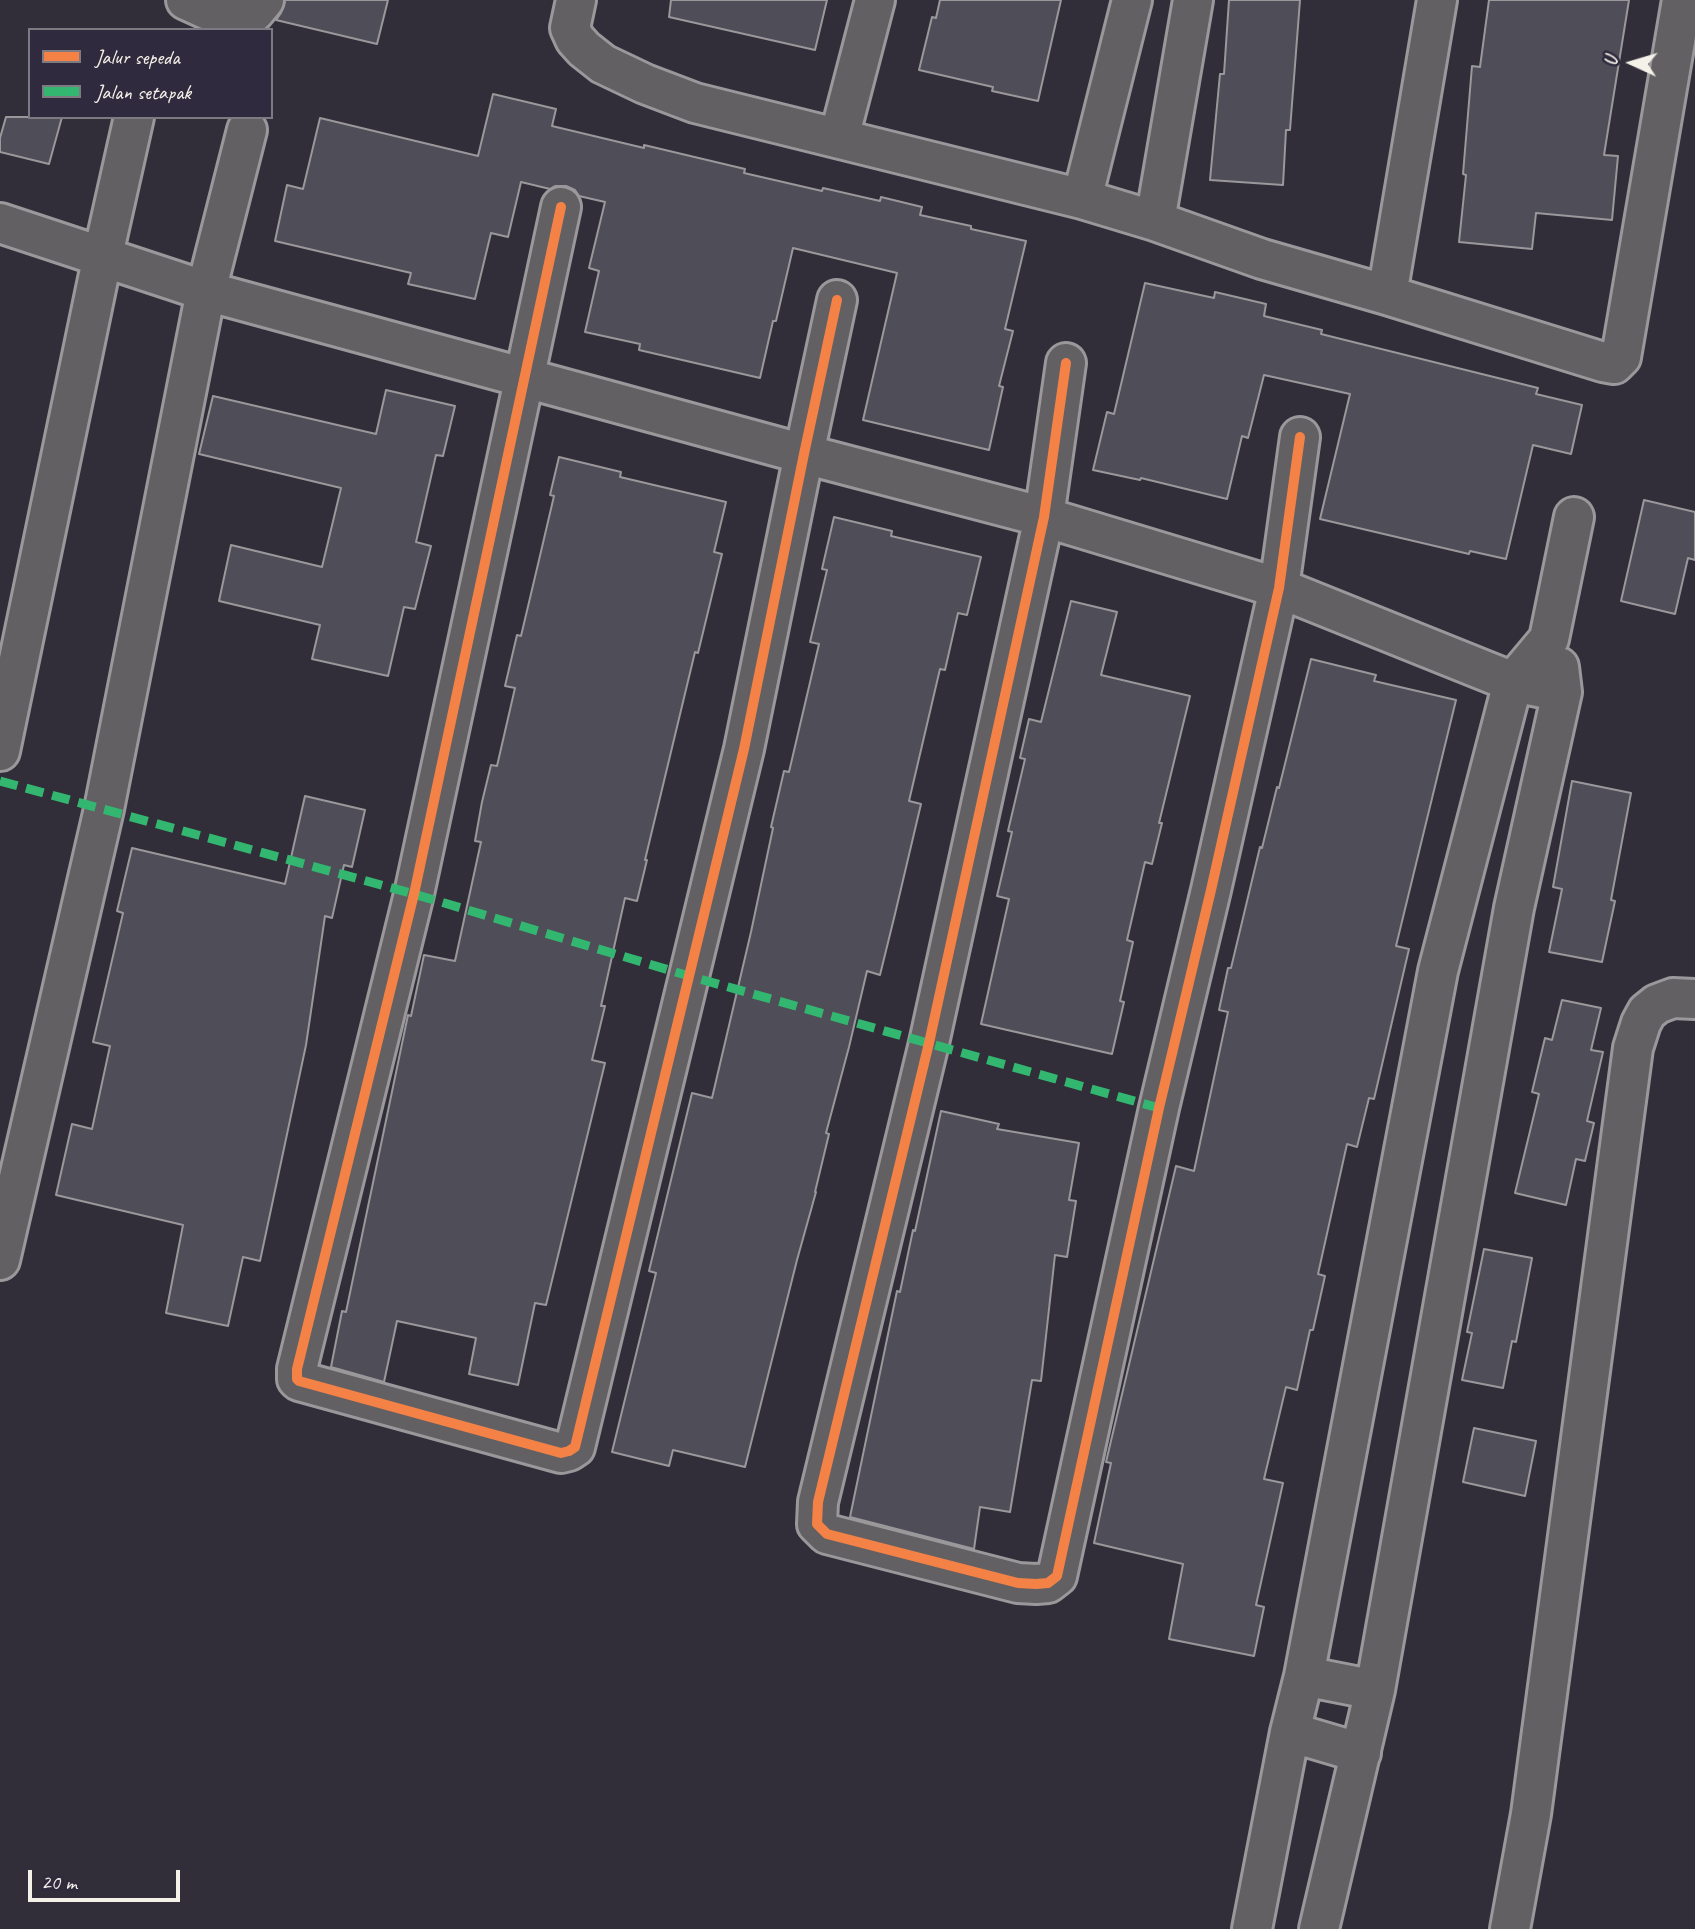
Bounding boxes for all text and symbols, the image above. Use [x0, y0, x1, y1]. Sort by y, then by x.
legend [28, 28, 273, 119]
north arrow [1597, 28, 1667, 98]
text: Jalur sepeda [95, 44, 180, 70]
text: U [1599, 56, 1623, 67]
text: Jalan setapak [95, 79, 191, 105]
scale bar [32, 1856, 184, 1900]
text: 20 m [41, 1869, 77, 1895]

